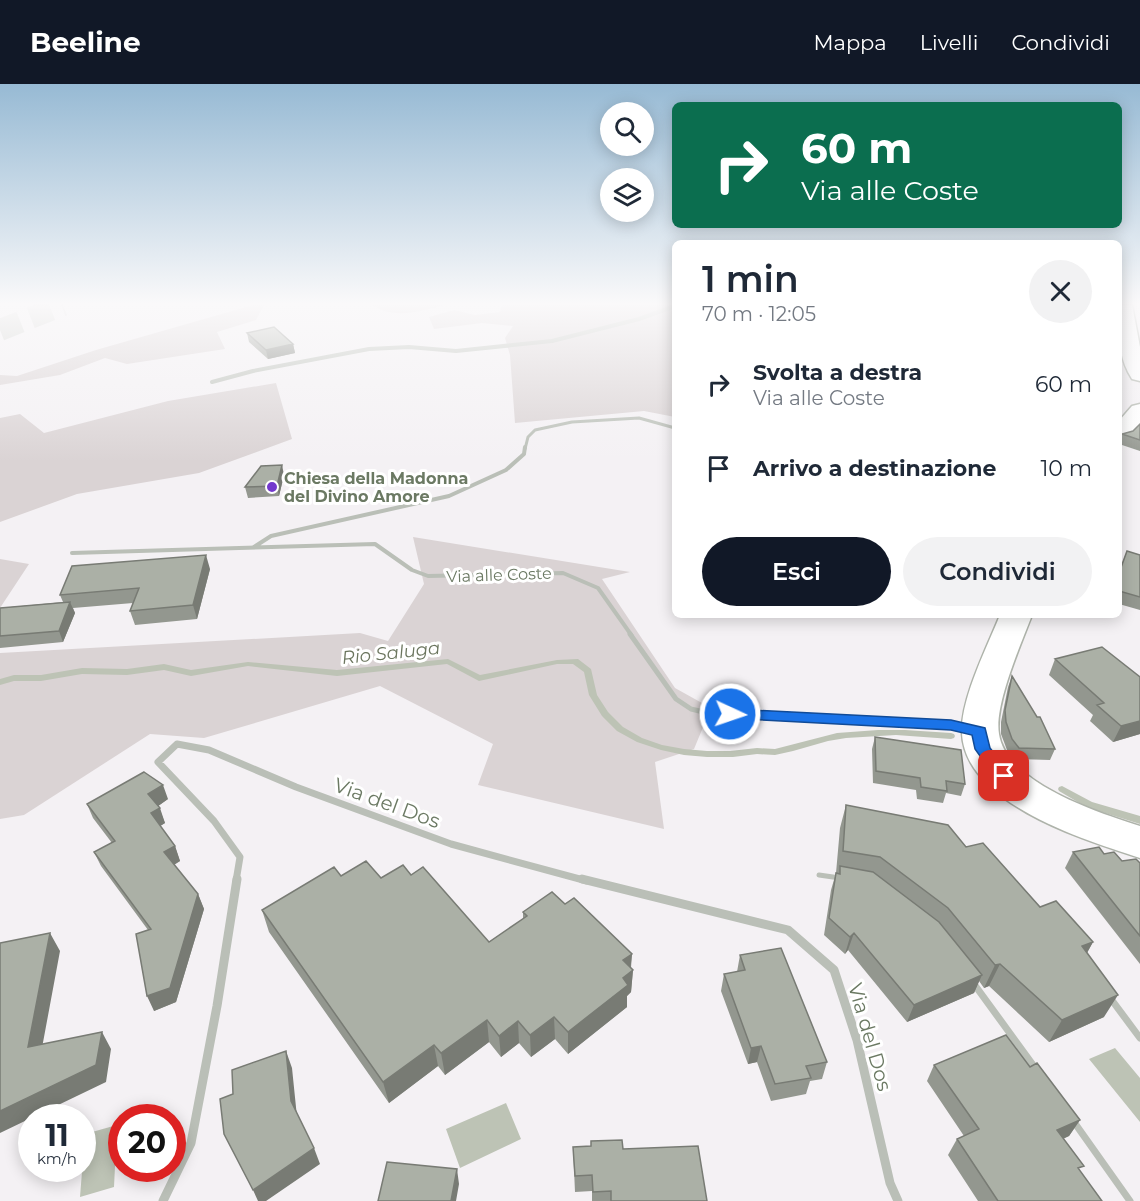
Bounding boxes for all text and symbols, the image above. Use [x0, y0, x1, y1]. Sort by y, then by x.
text: Beeline [30, 25, 141, 59]
text: Mappa [813, 30, 887, 55]
text: Livelli [920, 30, 978, 55]
text: Condividi [1011, 30, 1110, 55]
map controls [600, 102, 654, 222]
button: search [600, 102, 654, 156]
text: 60 m [801, 122, 912, 174]
icon: right [702, 126, 780, 204]
button: layers [600, 168, 654, 222]
text: Via alle Coste [801, 174, 979, 207]
text: 1 min [702, 257, 799, 301]
button: close [1029, 260, 1092, 323]
text: 70 m · 12:05 [702, 302, 816, 326]
text: Svolta a destra [753, 359, 922, 386]
icon: right [702, 368, 735, 401]
text: 60 m [1035, 371, 1092, 398]
text: Via alle Coste [753, 386, 885, 410]
icon: arrive [702, 452, 735, 485]
text: Arrivo a destinazione [753, 455, 996, 482]
text: 10 m [1040, 455, 1092, 482]
place label: Chiesa della Madonna del Divino Amore [284, 469, 468, 506]
marker: Chiesa della Madonna del Divino Amore [265, 480, 279, 494]
button: Esci [702, 537, 891, 606]
button: Condividi [903, 537, 1092, 606]
street label: Via alle Coste [446, 564, 552, 586]
water label: Rio Saluga [341, 637, 441, 669]
position arrow [698, 682, 762, 746]
pin [978, 750, 1029, 801]
icon: arrive [987, 759, 1020, 792]
street label: Via del Dos [331, 773, 444, 833]
street label: Via del Dos [843, 980, 897, 1094]
speed limit sign: 20 [108, 1104, 186, 1182]
text: 11 [45, 1117, 69, 1154]
text: km/h [37, 1149, 77, 1168]

